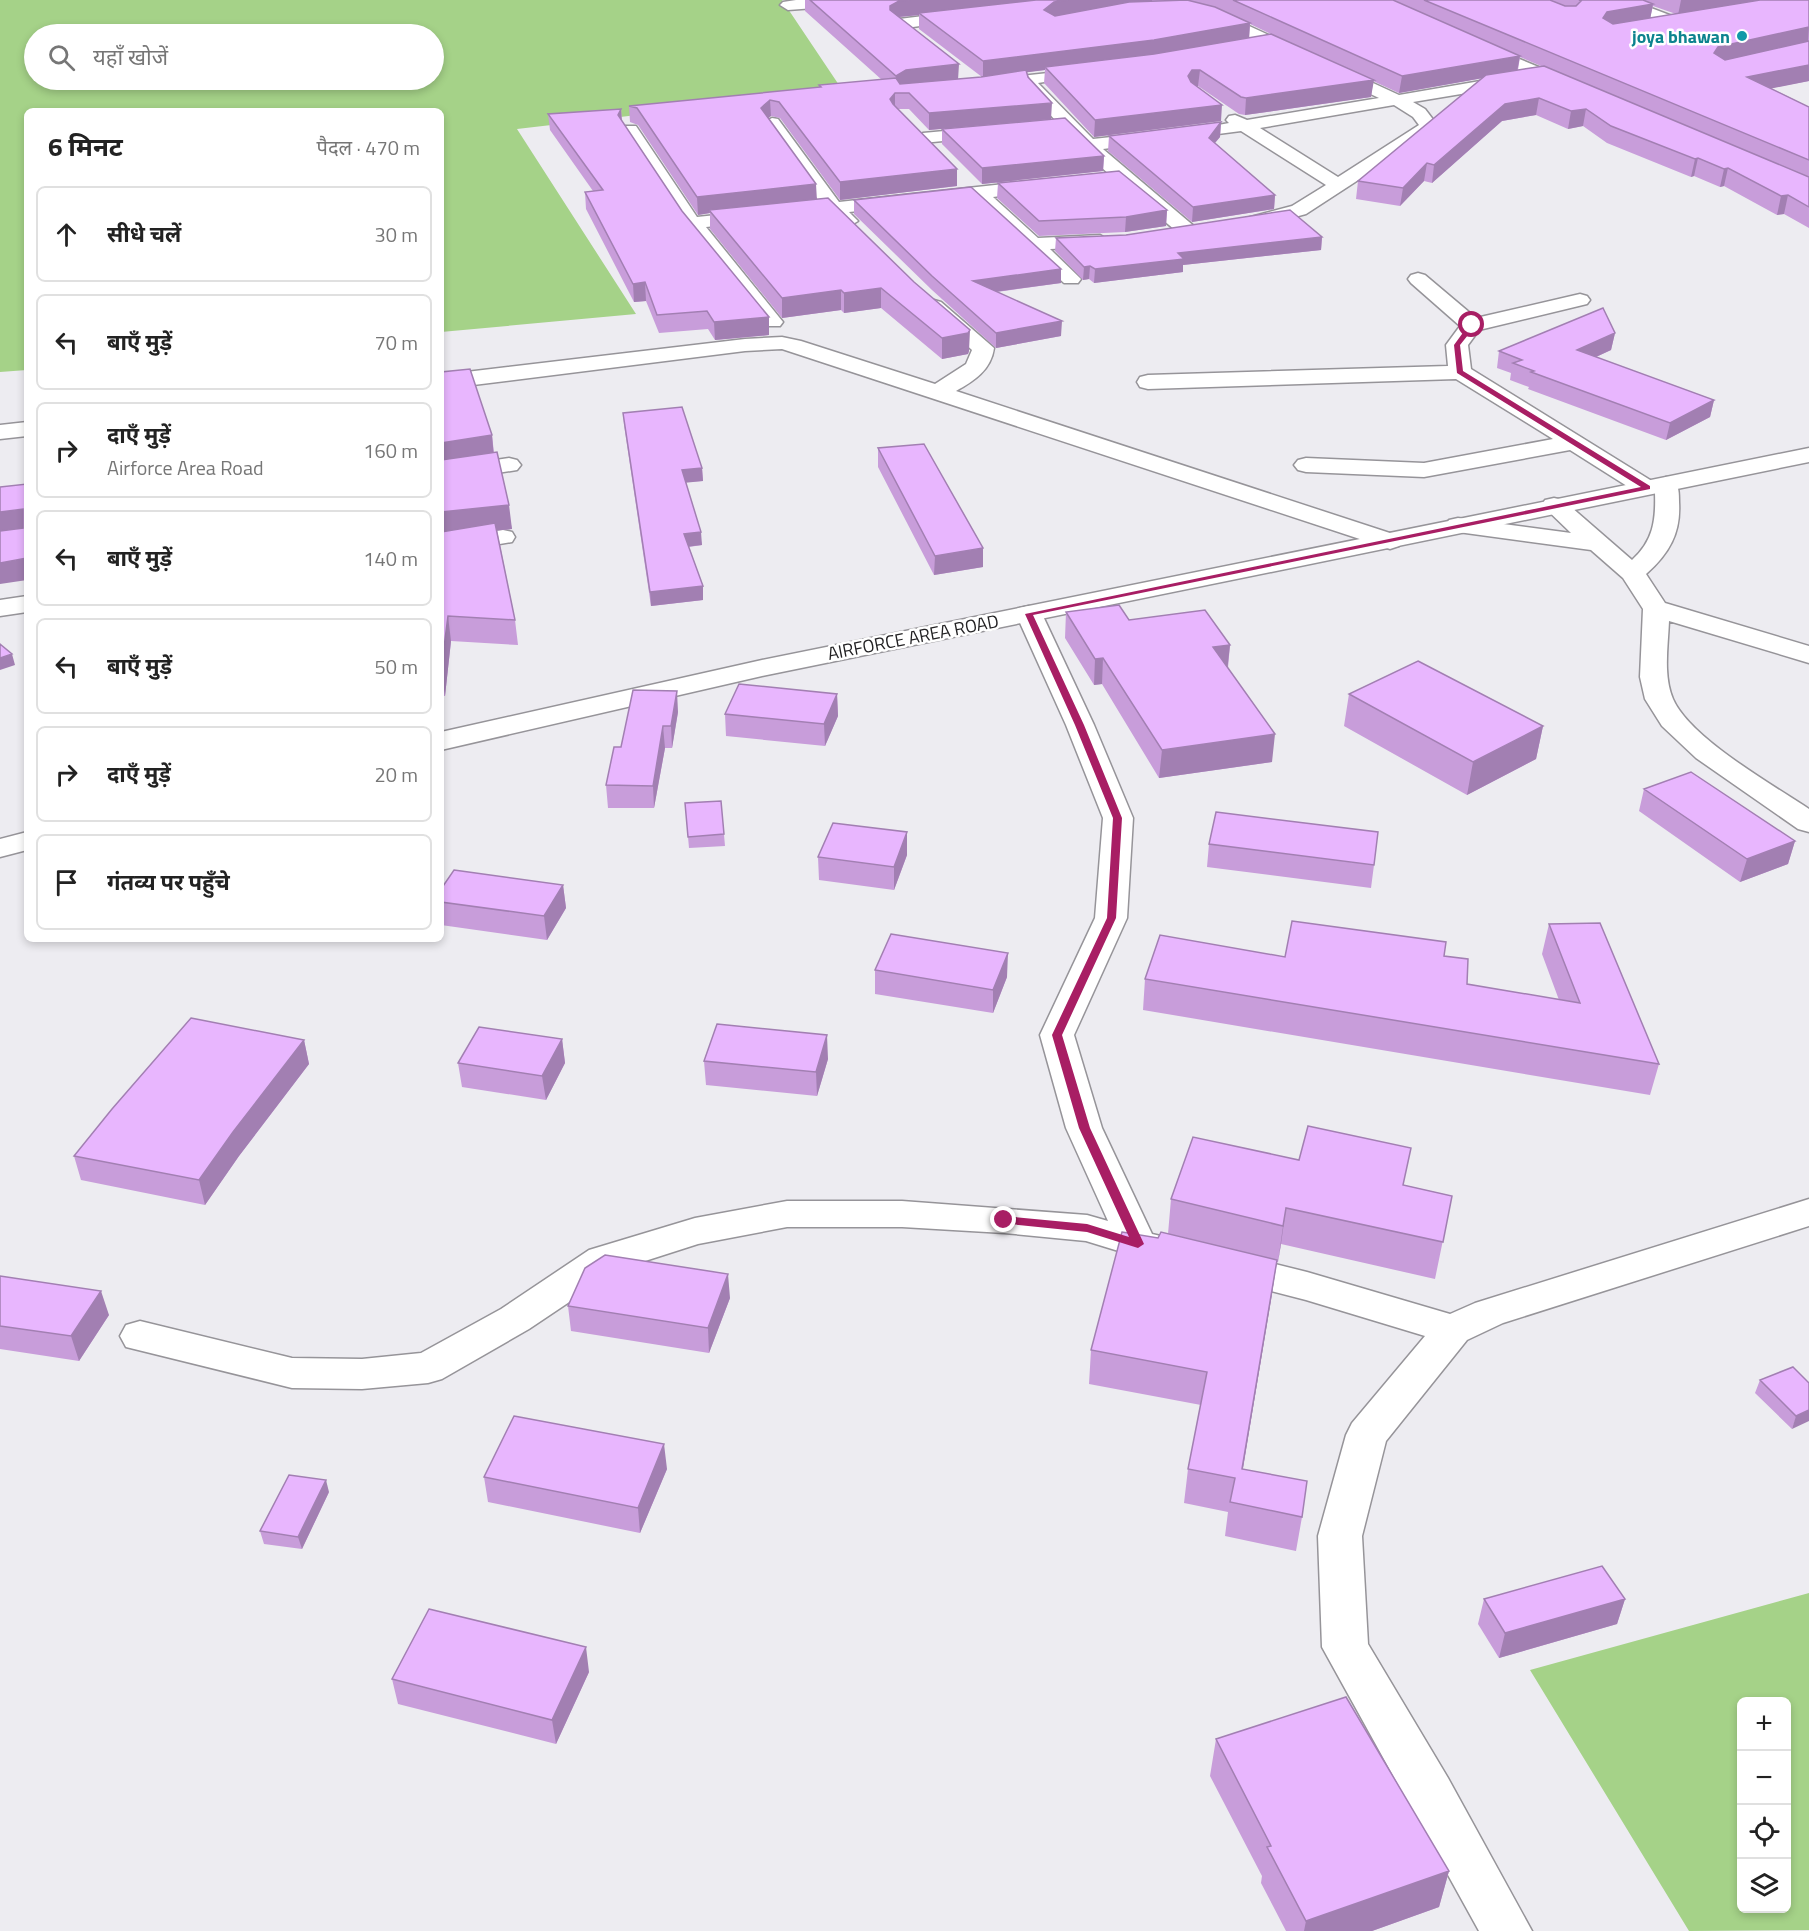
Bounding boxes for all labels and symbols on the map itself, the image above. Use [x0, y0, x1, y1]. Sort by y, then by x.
place label: joya bhawan [1631, 23, 1730, 50]
marker: joya bhawan [1735, 29, 1749, 43]
route start [1458, 311, 1484, 337]
street label: AIRFORCE AREA ROAD [825, 607, 1001, 667]
route end [990, 1206, 1016, 1232]

